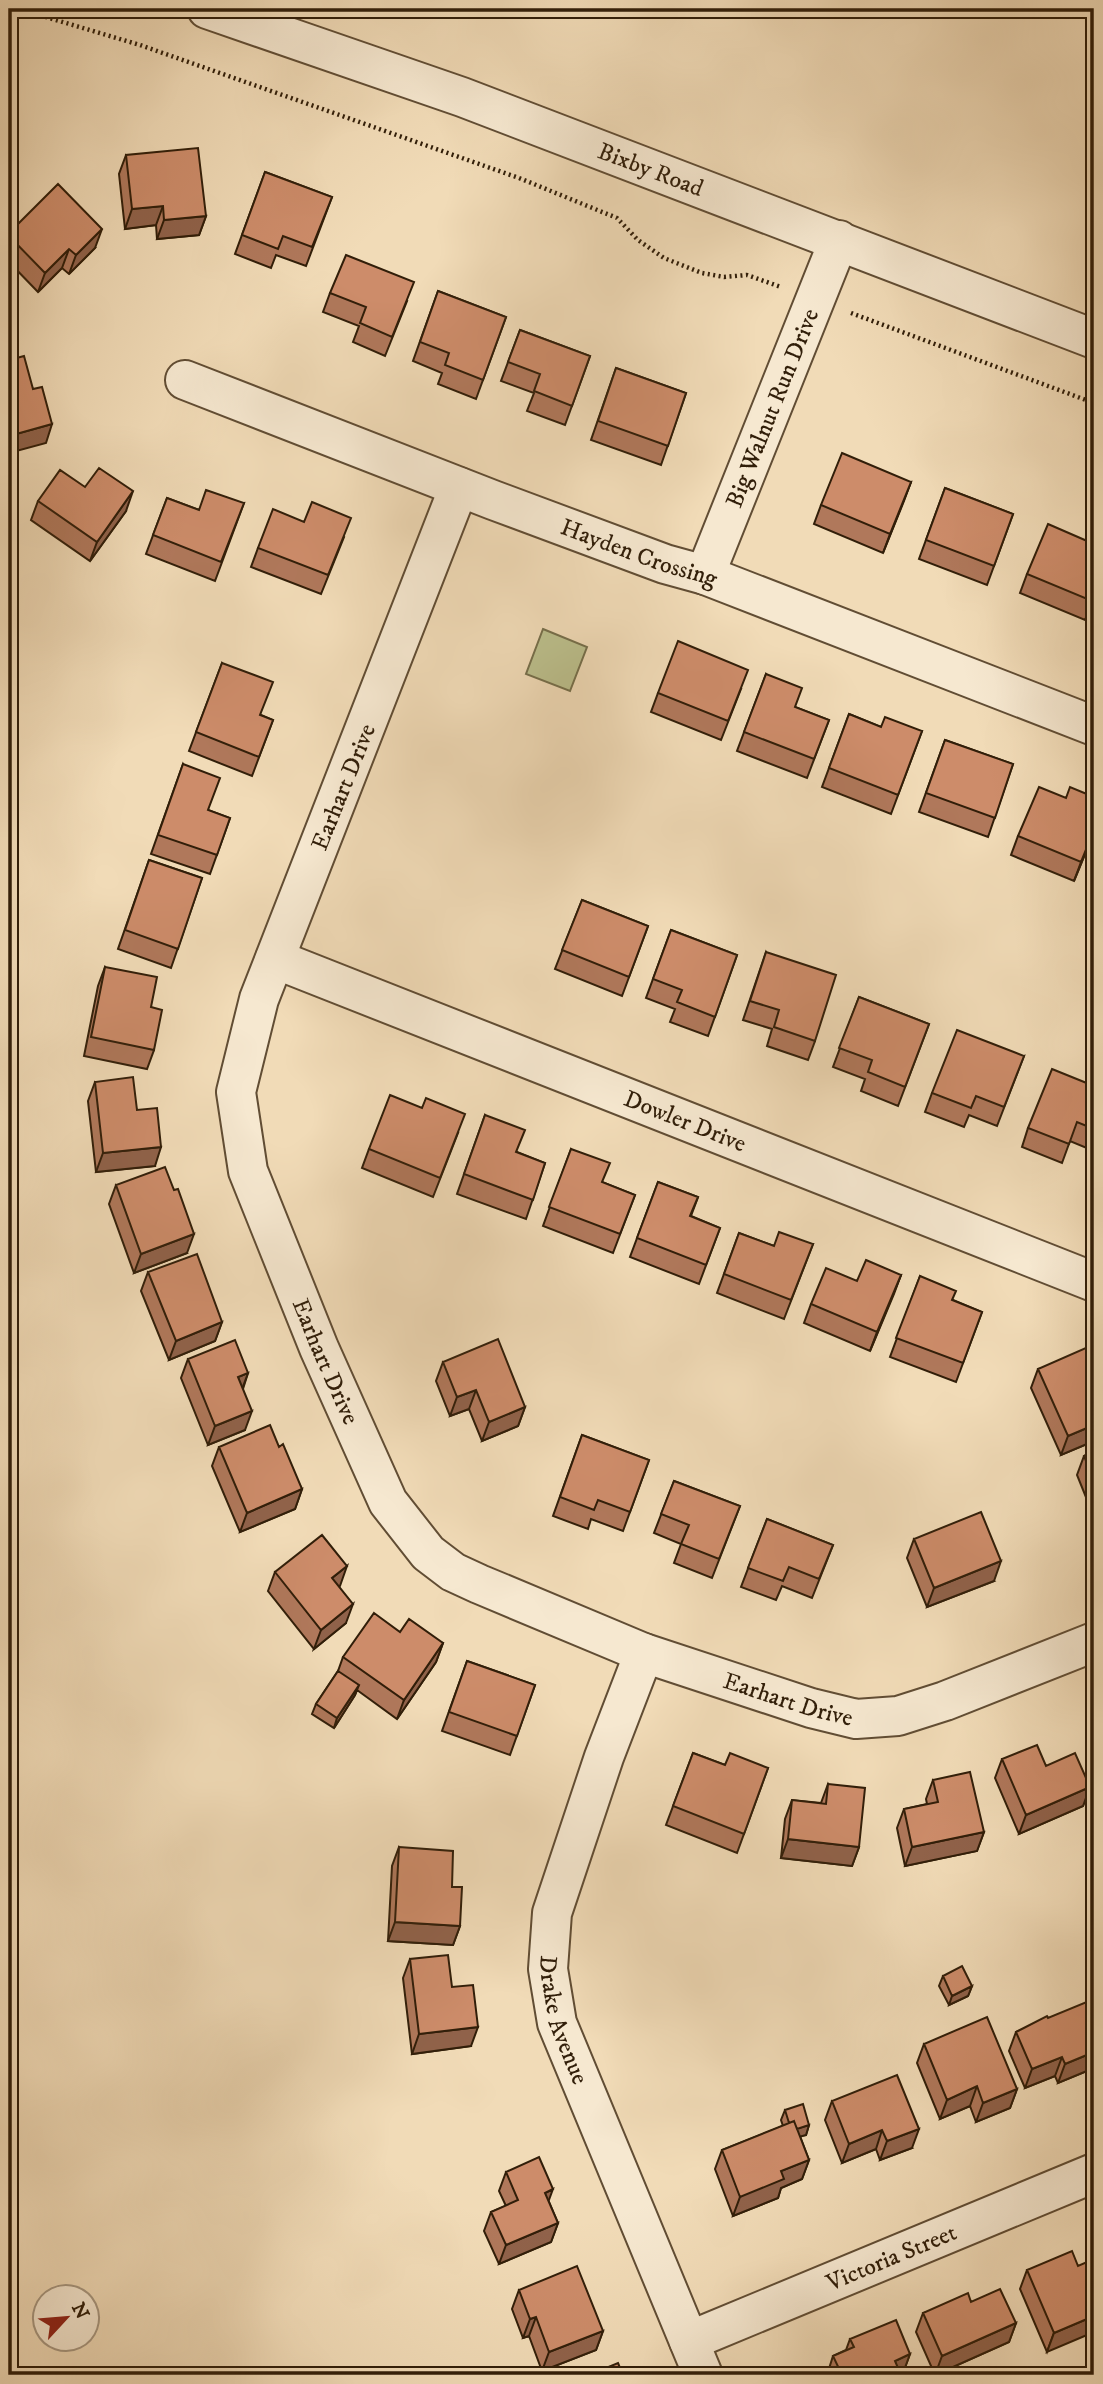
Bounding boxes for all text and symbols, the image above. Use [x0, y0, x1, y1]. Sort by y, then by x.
street label: Bixby Road [594, 136, 708, 204]
street label: Big Walnut Run Drive [720, 304, 826, 512]
street label: Hayden Crossing [556, 512, 722, 595]
street label: Earhart Drive [305, 720, 383, 855]
street label: Dowler Drive [619, 1084, 750, 1159]
street label: Earhart Drive [285, 1294, 365, 1429]
street label: Earhart Drive [719, 1666, 856, 1734]
street label: Drake Avenue [532, 1954, 595, 2089]
street label: Victoria Street [821, 2218, 961, 2299]
north arrow [32, 2282, 102, 2352]
text: N [66, 2299, 94, 2324]

